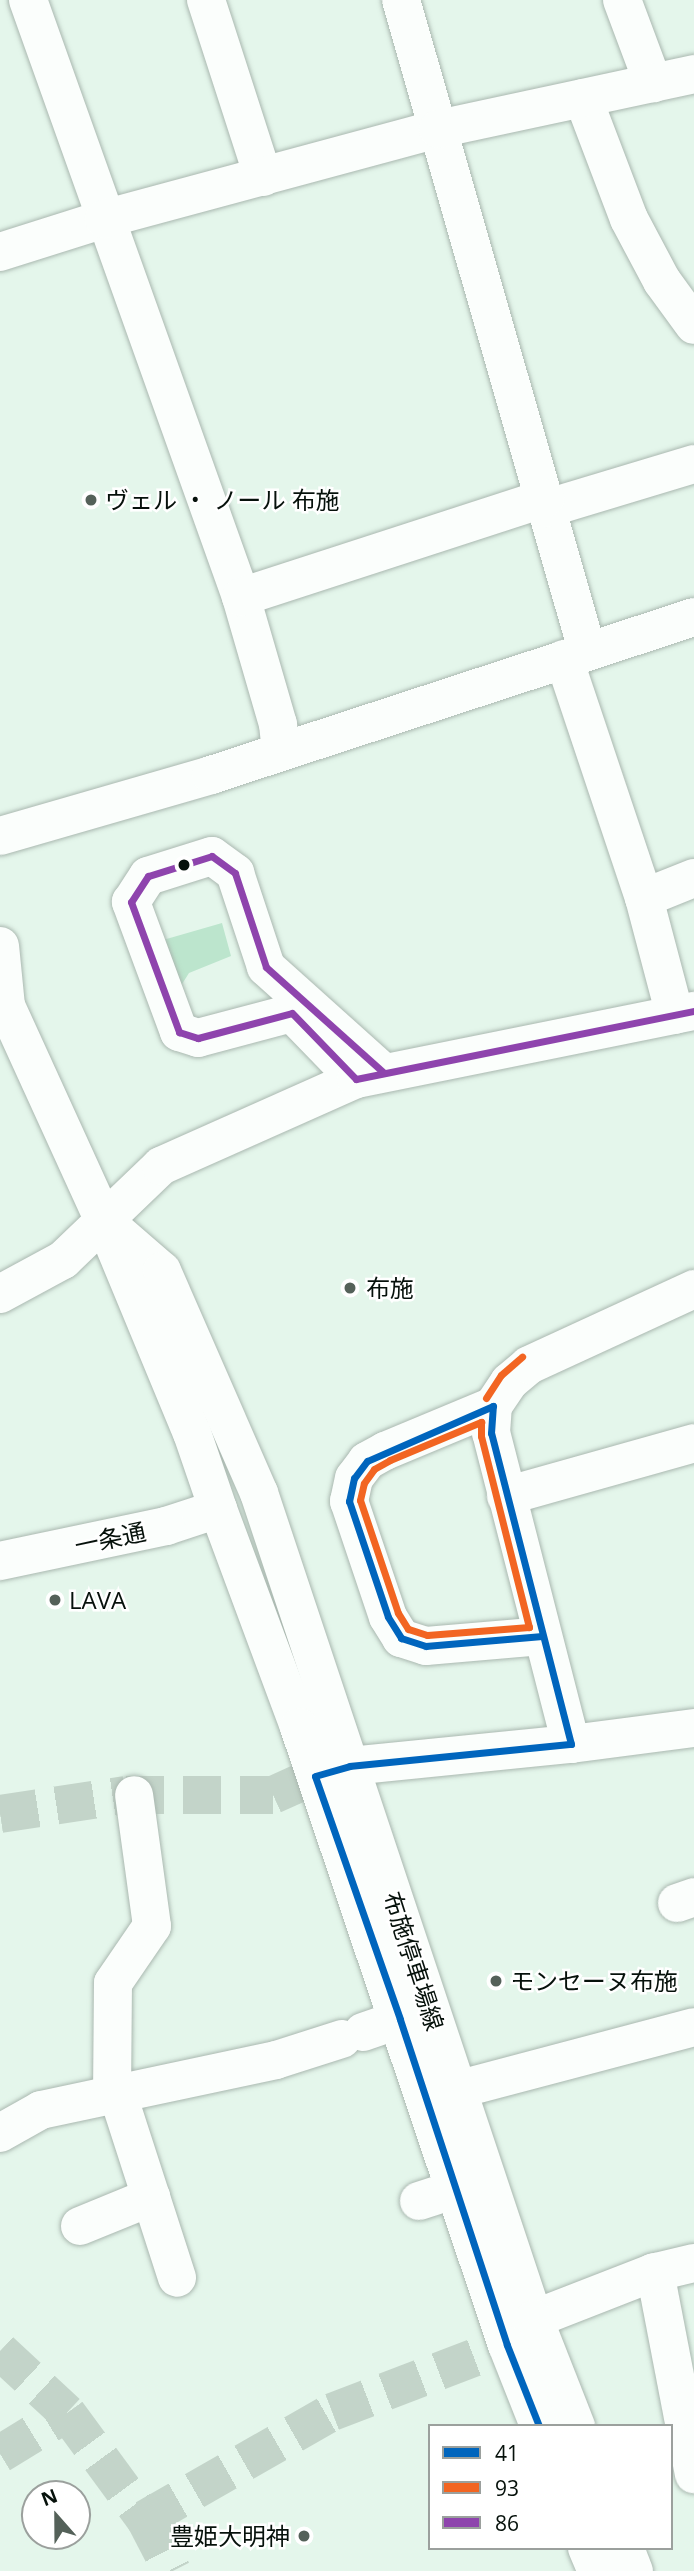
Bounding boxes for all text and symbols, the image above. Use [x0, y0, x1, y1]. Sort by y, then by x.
place label: ヴェル ・ ノール 布施 [105, 486, 340, 514]
marker: ヴェル ・ ノール 布施 [83, 492, 99, 508]
unlabelled marker [177, 858, 191, 872]
place label: 布施 [366, 1274, 414, 1302]
marker: 布施 [340, 1278, 360, 1298]
street label: 一条通 [72, 1516, 148, 1560]
place label: LAVA [69, 1586, 126, 1614]
marker: LAVA [47, 1592, 63, 1608]
street label: 布施停車場線 [378, 1888, 450, 2034]
place label: モンセーヌ布施 [510, 1967, 678, 1995]
marker: モンセーヌ布施 [488, 1973, 504, 1989]
legend [428, 2424, 673, 2550]
text: 41 [495, 2439, 519, 2467]
text: 93 [495, 2474, 519, 2502]
north arrow [21, 2480, 91, 2550]
text: N [37, 2482, 61, 2512]
text: 86 [495, 2509, 519, 2537]
place label: 豊姫大明神 [170, 2522, 290, 2550]
marker: 豊姫大明神 [296, 2528, 312, 2544]

